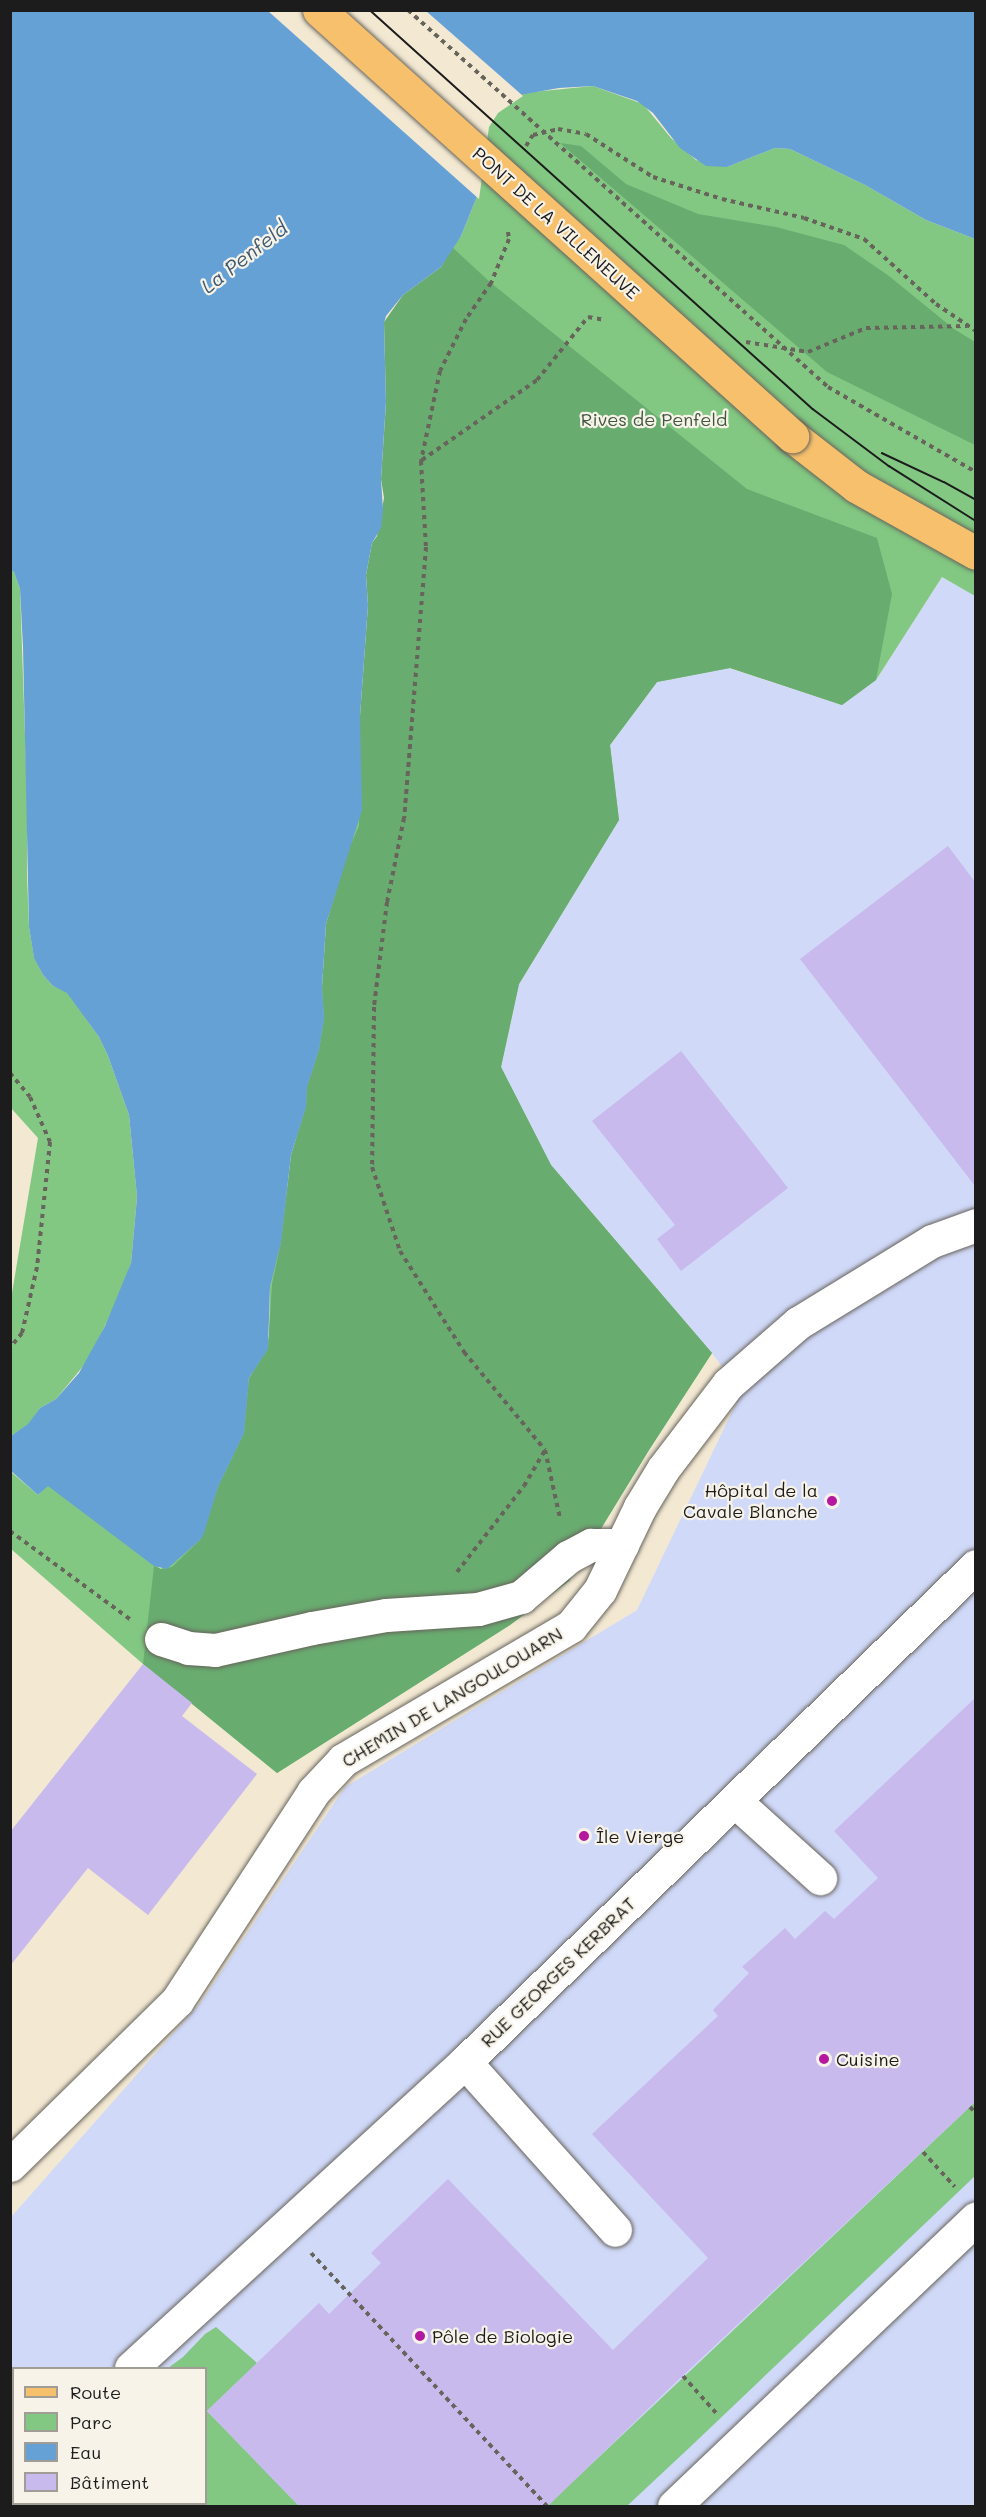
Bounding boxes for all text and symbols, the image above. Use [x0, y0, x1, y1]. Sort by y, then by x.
street label: PONT DE LA VILLENEUVE [468, 142, 644, 304]
water label: La Penfeld [196, 216, 292, 298]
park label: Rives de Penfeld [581, 408, 727, 430]
place label: Hôpital de la Cavale Blanche [683, 1480, 818, 1522]
marker: Hôpital de la Cavale Blanche [823, 1492, 841, 1510]
street label: CHEMIN DE LANGOULOUARN [338, 1622, 566, 1772]
place label: Île Vierge [596, 1825, 684, 1847]
marker: Île Vierge [577, 1829, 591, 1843]
street label: RUE GEORGES KERBRAT [476, 1892, 640, 2052]
place label: Cuisine [836, 2048, 900, 2070]
marker: Cuisine [817, 2052, 831, 2066]
place label: Pôle de Biologie [432, 2325, 573, 2347]
marker: Pôle de Biologie [413, 2329, 427, 2343]
legend [12, 2367, 207, 2505]
text: Route [70, 2380, 121, 2404]
text: Parc [70, 2410, 112, 2434]
text: Eau [70, 2440, 101, 2464]
text: Bâtiment [70, 2470, 149, 2494]

